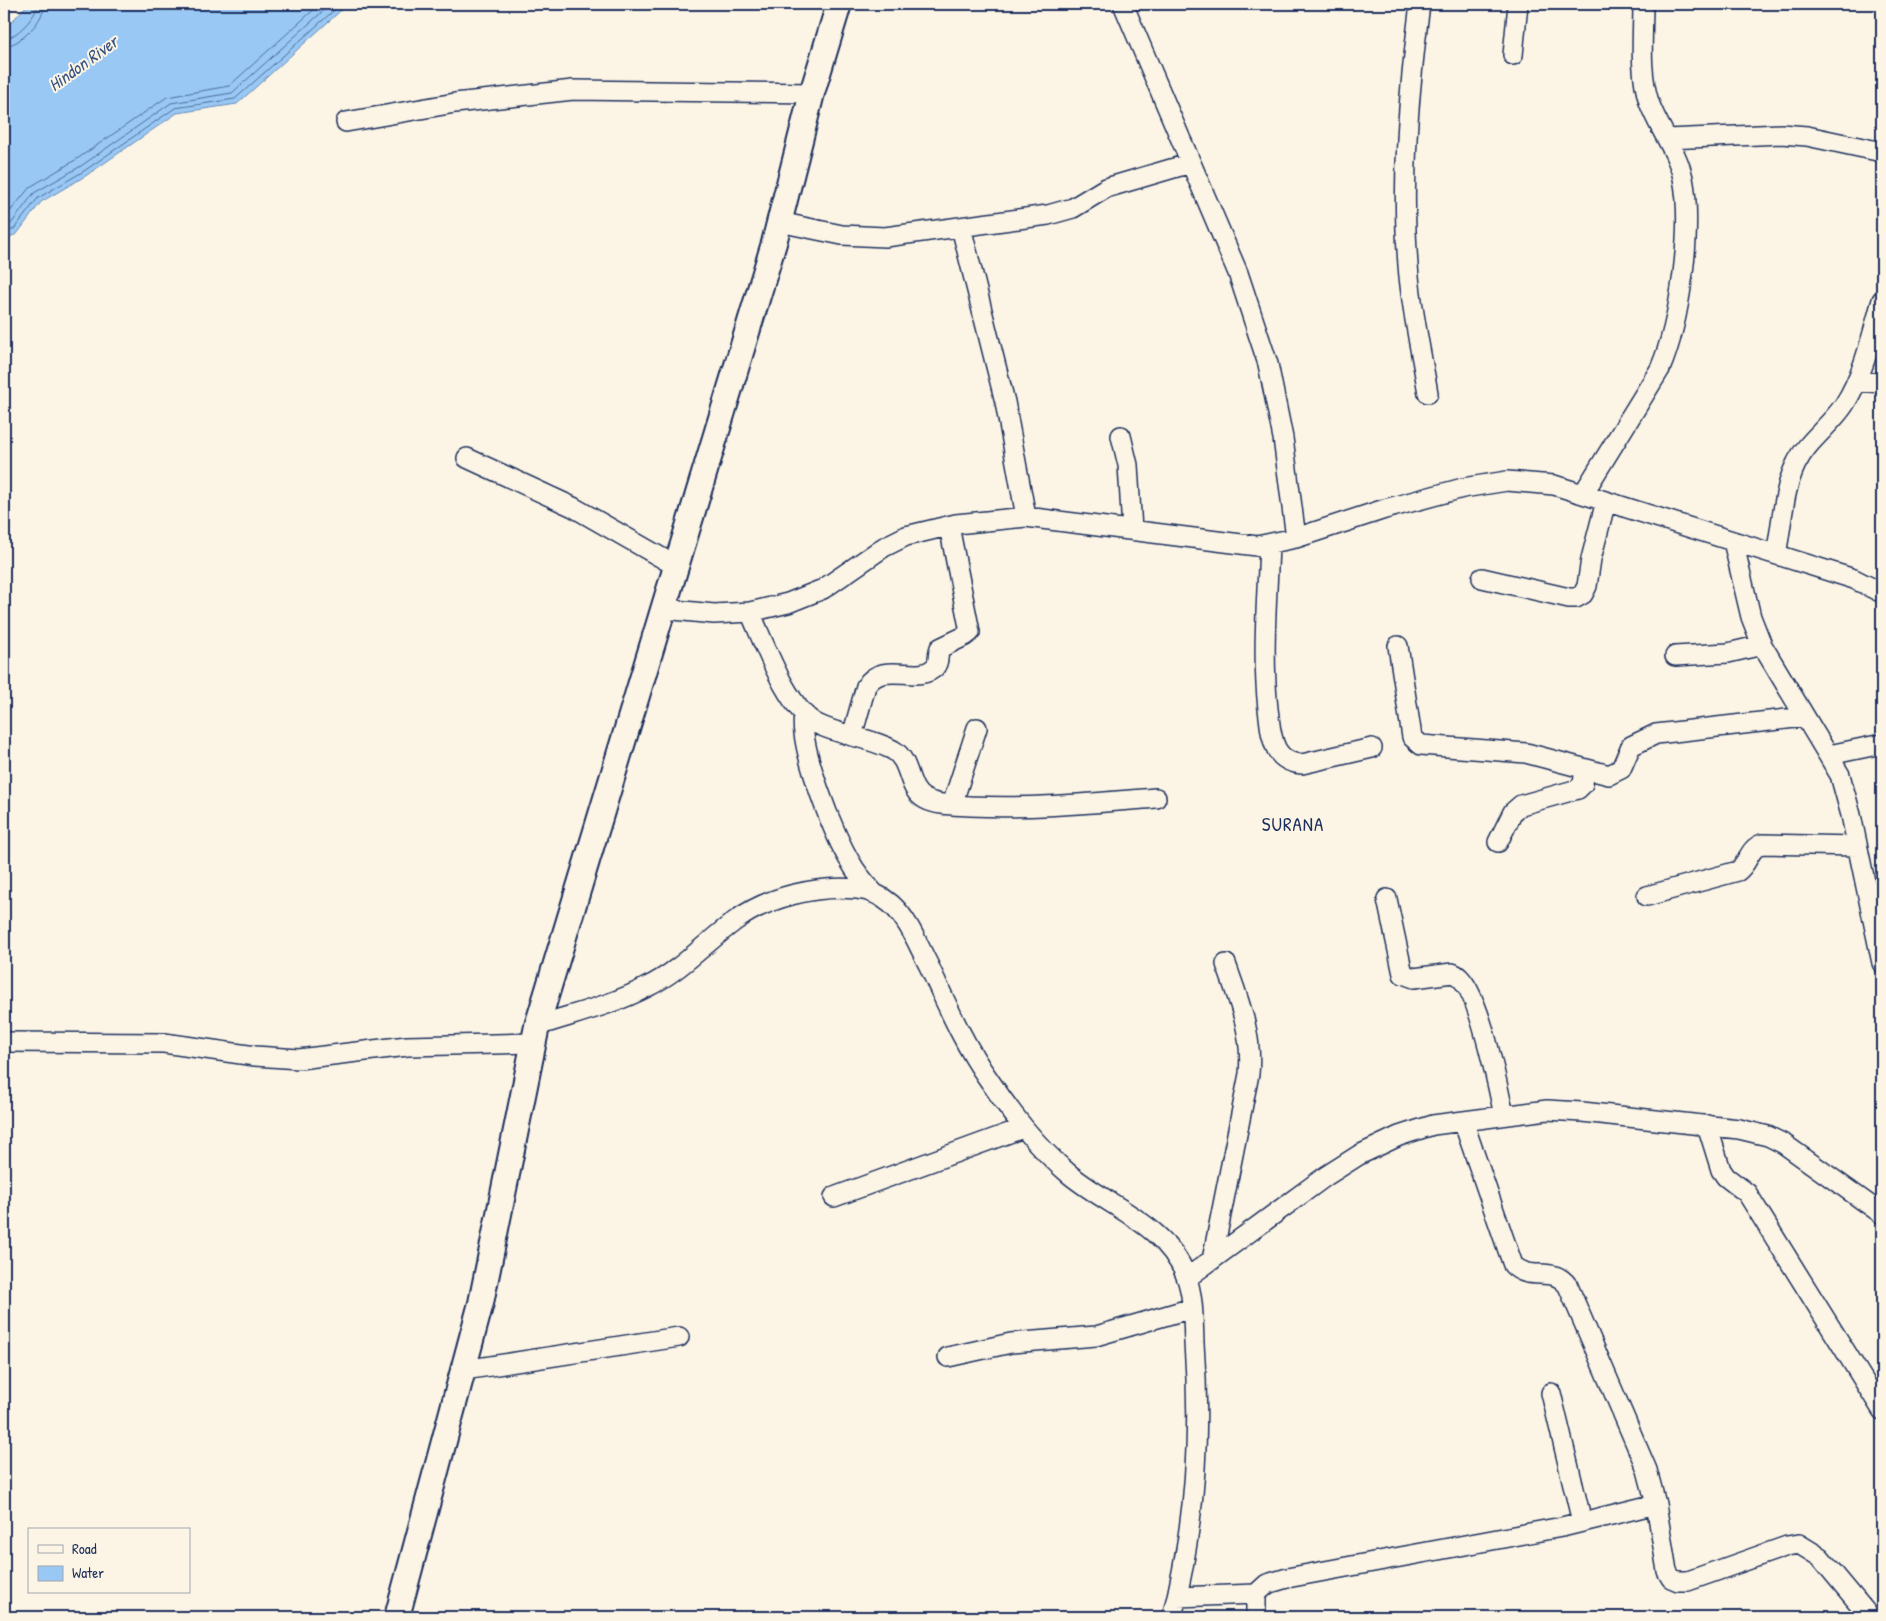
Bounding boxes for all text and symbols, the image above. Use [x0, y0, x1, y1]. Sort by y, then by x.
water label: Hindon River [43, 28, 125, 97]
district label: SURANA [1262, 811, 1324, 837]
legend [28, 1528, 190, 1594]
text: Road [72, 1538, 97, 1559]
text: Water [72, 1562, 104, 1583]

